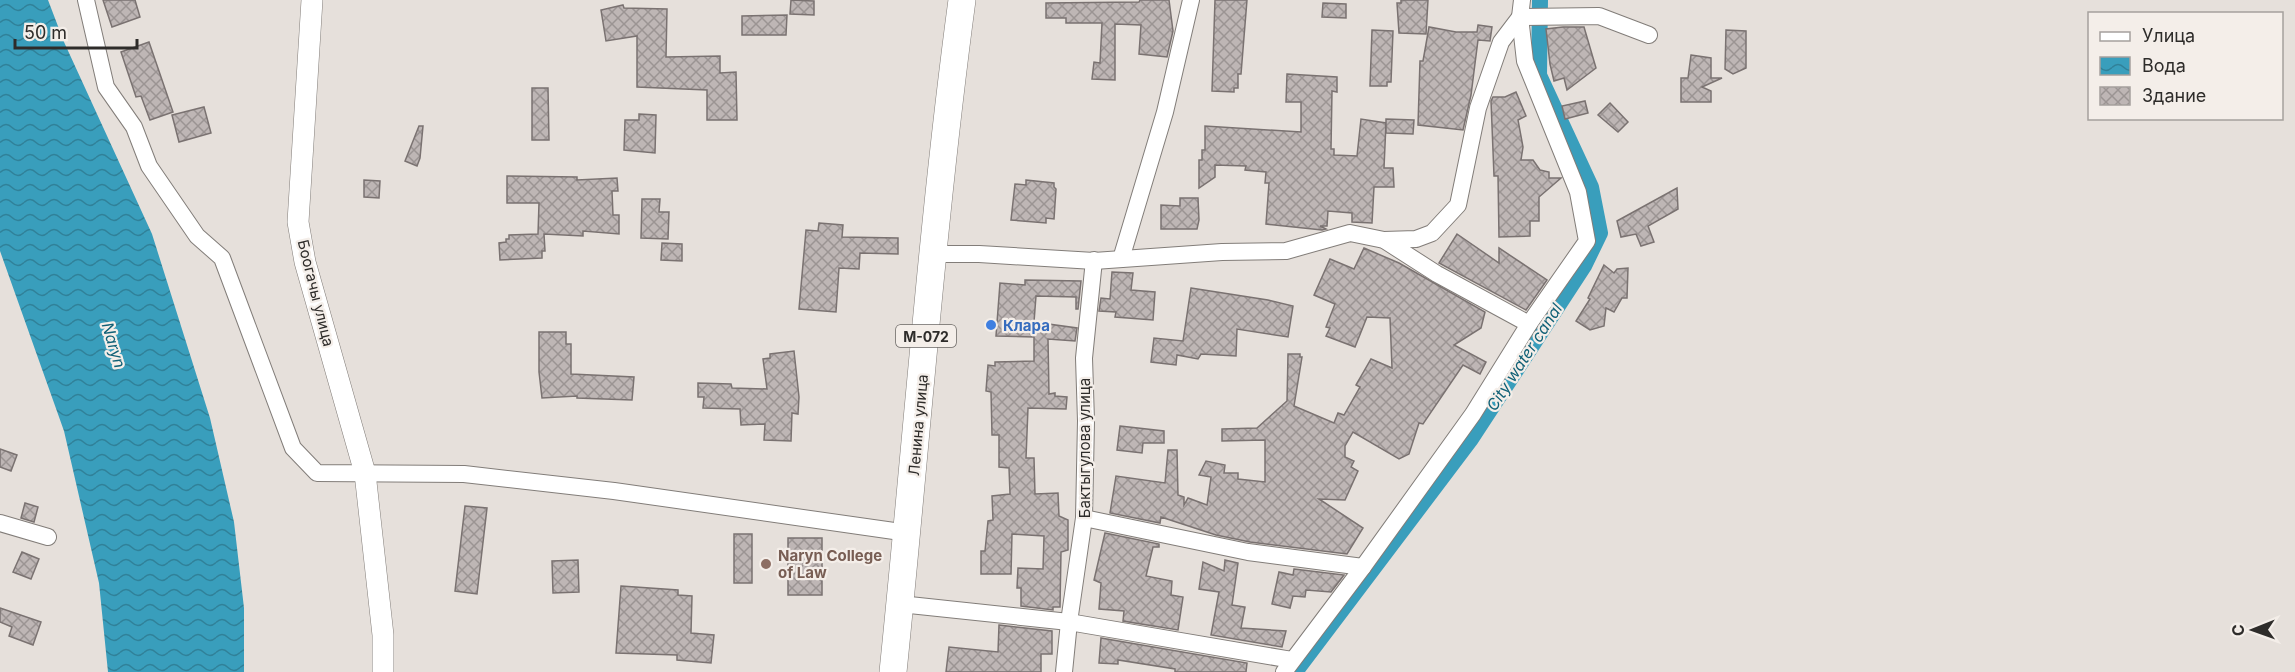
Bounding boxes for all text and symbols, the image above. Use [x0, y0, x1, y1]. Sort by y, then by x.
scale bar [15, 12, 136, 50]
legend [2088, 12, 2283, 120]
text: 50 m [24, 22, 67, 43]
text: Улица [2142, 25, 2195, 46]
text: Вода [2142, 55, 2186, 76]
text: Здание [2142, 85, 2206, 106]
street label: Боогачы улица [294, 238, 338, 348]
water label: City water canal [1482, 299, 1566, 415]
place label: Клара [1003, 316, 1050, 335]
marker: Клара [984, 318, 998, 332]
water label: Naryn [98, 320, 130, 370]
road number: М-072 [896, 325, 956, 347]
street label: Ленина улица [904, 373, 932, 477]
street label: Бактыгулова улица [1075, 378, 1094, 518]
place label: Naryn College of Law [778, 546, 882, 582]
marker: Naryn College of Law [759, 557, 773, 571]
north arrow [2223, 600, 2283, 660]
text: С [2228, 624, 2248, 636]

